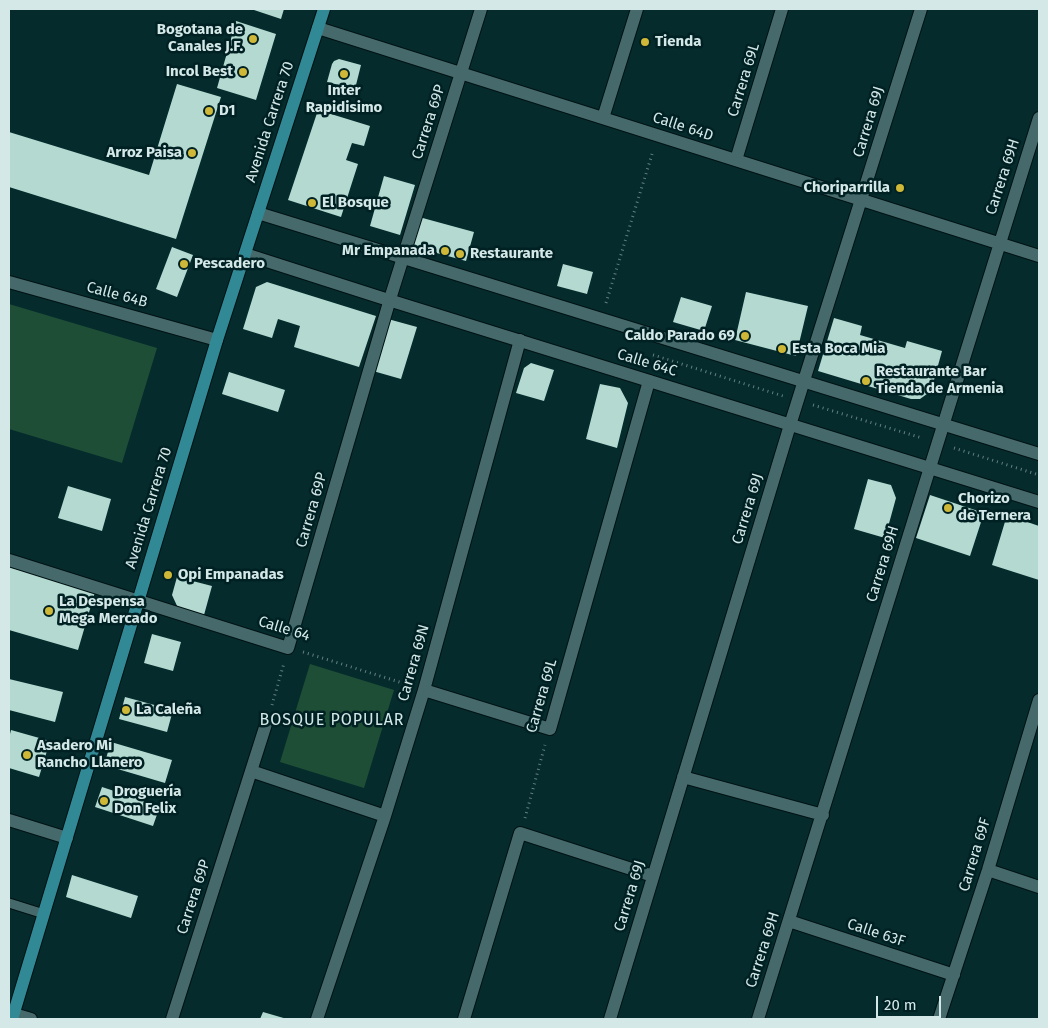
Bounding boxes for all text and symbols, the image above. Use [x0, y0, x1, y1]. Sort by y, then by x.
place label: Bogotana de Canales J.F. [157, 21, 243, 56]
marker: Bogotana de Canales J.F. [247, 33, 259, 45]
place label: Tienda [655, 33, 701, 51]
marker: Tienda [639, 36, 651, 48]
street label: Carrera 69L [724, 41, 764, 119]
street label: Avenida Carrera 70 [242, 59, 298, 185]
place label: Incol Best [166, 63, 233, 81]
marker: Incol Best [237, 66, 249, 78]
marker: Inter Rapidisimo [338, 68, 350, 80]
place label: Inter Rapidisimo [306, 82, 382, 117]
street label: Carrera 69P [408, 82, 450, 162]
street label: Carrera 69J [850, 84, 888, 160]
place label: D1 [219, 102, 236, 120]
marker: D1 [203, 105, 215, 117]
street label: Calle 64D [650, 109, 716, 145]
street label: Carrera 69H [982, 137, 1024, 217]
place label: Arroz Paisa [107, 144, 182, 162]
marker: Arroz Paisa [186, 147, 198, 159]
place label: Choriparrilla [804, 179, 890, 197]
marker: Choriparrilla [894, 182, 906, 194]
place label: El Bosque [322, 194, 389, 212]
marker: El Bosque [306, 197, 318, 209]
place label: Mr Empanada [342, 242, 435, 260]
marker: Mr Empanada [439, 245, 451, 257]
place label: Restaurante [470, 245, 553, 263]
marker: Restaurante [454, 248, 466, 260]
place label: Pescadero [194, 255, 265, 273]
marker: Pescadero [178, 258, 190, 270]
street label: Calle 64B [85, 278, 149, 312]
place label: Caldo Parado 69 [625, 327, 735, 345]
marker: Caldo Parado 69 [739, 330, 751, 342]
place label: Esta Boca Mia [792, 340, 886, 358]
marker: Esta Boca Mia [776, 343, 788, 355]
street label: Calle 64C [615, 345, 679, 381]
place label: Restaurante Bar Tienda de Armenia [876, 363, 1004, 398]
marker: Restaurante Bar Tienda de Armenia [860, 375, 872, 387]
street label: Avenida Carrera 70 [122, 445, 176, 571]
street label: Carrera 69P [293, 470, 331, 550]
street label: Carrera 69J [729, 471, 767, 547]
place label: Chorizo de Ternera [958, 490, 1031, 525]
marker: Chorizo de Ternera [942, 502, 954, 514]
street label: Carrera 69H [863, 524, 903, 604]
place label: Opi Empanadas [178, 566, 284, 584]
marker: Opi Empanadas [162, 569, 174, 581]
place label: La Despensa Mega Mercado [59, 593, 157, 628]
marker: La Despensa Mega Mercado [43, 605, 55, 617]
street label: Calle 64 [256, 613, 312, 645]
street label: Carrera 69N [394, 623, 434, 703]
street label: Carrera 69L [523, 657, 561, 735]
place label: La Caleña [136, 701, 201, 719]
marker: La Caleña [120, 704, 132, 716]
district label: BOSQUE POPULAR [258, 711, 406, 731]
place label: Asadero Mi Rancho Llanero [37, 737, 143, 772]
marker: Asadero Mi Rancho Llanero [21, 749, 33, 761]
place label: Droguería Don Felix [114, 783, 182, 818]
marker: Droguería Don Felix [98, 795, 110, 807]
street label: Carrera 69F [955, 816, 995, 894]
street label: Carrera 69P [173, 857, 215, 937]
street label: Carrera 69J [611, 858, 649, 934]
street label: Carrera 69H [742, 910, 784, 990]
street label: Calle 63F [845, 915, 907, 951]
scale bar [878, 986, 943, 1018]
text: 20 m [884, 996, 917, 1014]

